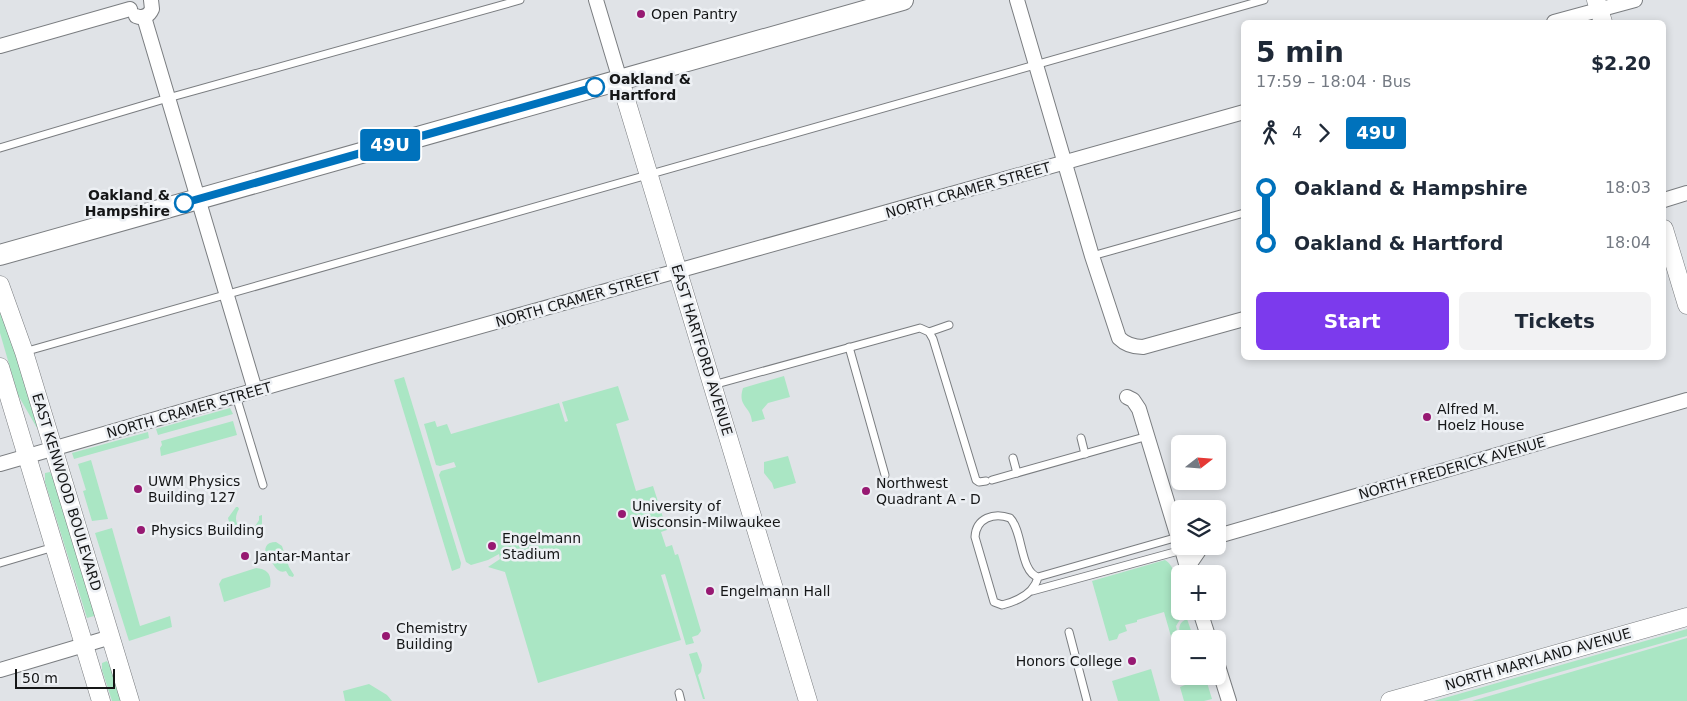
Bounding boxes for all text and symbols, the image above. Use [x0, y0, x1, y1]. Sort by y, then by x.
place label: Open Pantry [651, 6, 738, 22]
marker: Open Pantry [635, 8, 647, 20]
text: 5 min [1256, 36, 1344, 69]
text: $2.20 [1591, 52, 1651, 74]
place label: Oakland & Hartford [609, 71, 691, 103]
text: 17:59 – 18:04 · Bus [1256, 72, 1411, 91]
marker: Oakland & Hartford [585, 77, 605, 97]
icon: walk [1256, 119, 1284, 147]
icon: forward [1310, 119, 1338, 147]
text: 49U [1356, 122, 1396, 143]
text: 4 [1292, 123, 1302, 142]
line badge: 49U [361, 129, 419, 161]
text: 49U [370, 134, 410, 155]
street label: NORTH CRAMER STREET [884, 159, 1053, 221]
text: Oakland & Hampshire [1294, 177, 1528, 199]
text: 18:03 [1605, 178, 1651, 197]
place label: Oakland & Hampshire [85, 187, 170, 219]
marker: Oakland & Hampshire [174, 193, 194, 213]
text: Oakland & Hartford [1294, 232, 1503, 254]
text: 18:04 [1605, 233, 1651, 252]
street label: EAST HARTFORD AVENUE [668, 262, 736, 438]
street label: NORTH CRAMER STREET [494, 268, 663, 330]
button: Start [1256, 292, 1449, 350]
button: Tickets [1459, 292, 1651, 350]
street label: NORTH CRAMER STREET [105, 379, 274, 441]
street label: EAST KENWOOD BOULEVARD [29, 391, 105, 593]
place label: Alfred M. Hoelz House [1437, 401, 1524, 433]
marker: Alfred M. Hoelz House [1421, 411, 1433, 423]
street label: NORTH FREDERICK AVENUE [1357, 434, 1547, 502]
north arrow [1171, 435, 1226, 490]
map controls [1171, 435, 1226, 685]
place label: UWM Physics Building 127 [148, 473, 240, 505]
place label: Northwest Quadrant A - D [876, 475, 981, 507]
marker: UWM Physics Building 127 [132, 483, 144, 495]
marker: Northwest Quadrant A - D [860, 485, 872, 497]
place label: University of Wisconsin-Milwaukee [632, 498, 781, 530]
button: layers [1171, 500, 1226, 555]
marker: University of Wisconsin-Milwaukee [616, 508, 628, 520]
place label: Physics Building [151, 522, 264, 538]
marker: Physics Building [135, 524, 147, 536]
place label: Engelmann Stadium [502, 530, 581, 562]
marker: Engelmann Stadium [486, 540, 498, 552]
place label: Jantar-Mantar [254, 548, 350, 564]
marker: Jantar-Mantar [239, 550, 251, 562]
button: + [1171, 565, 1226, 620]
place label: Engelmann Hall [720, 583, 830, 599]
marker: Engelmann Hall [704, 585, 716, 597]
place label: Chemistry Building [396, 620, 468, 652]
street label: NORTH MARYLAND AVENUE [1443, 625, 1633, 693]
marker: Chemistry Building [380, 630, 392, 642]
button: − [1171, 630, 1226, 685]
place label: Honors College [1016, 653, 1122, 669]
marker: Honors College [1126, 655, 1138, 667]
scale bar [15, 666, 115, 689]
text: 50 m [22, 670, 58, 686]

